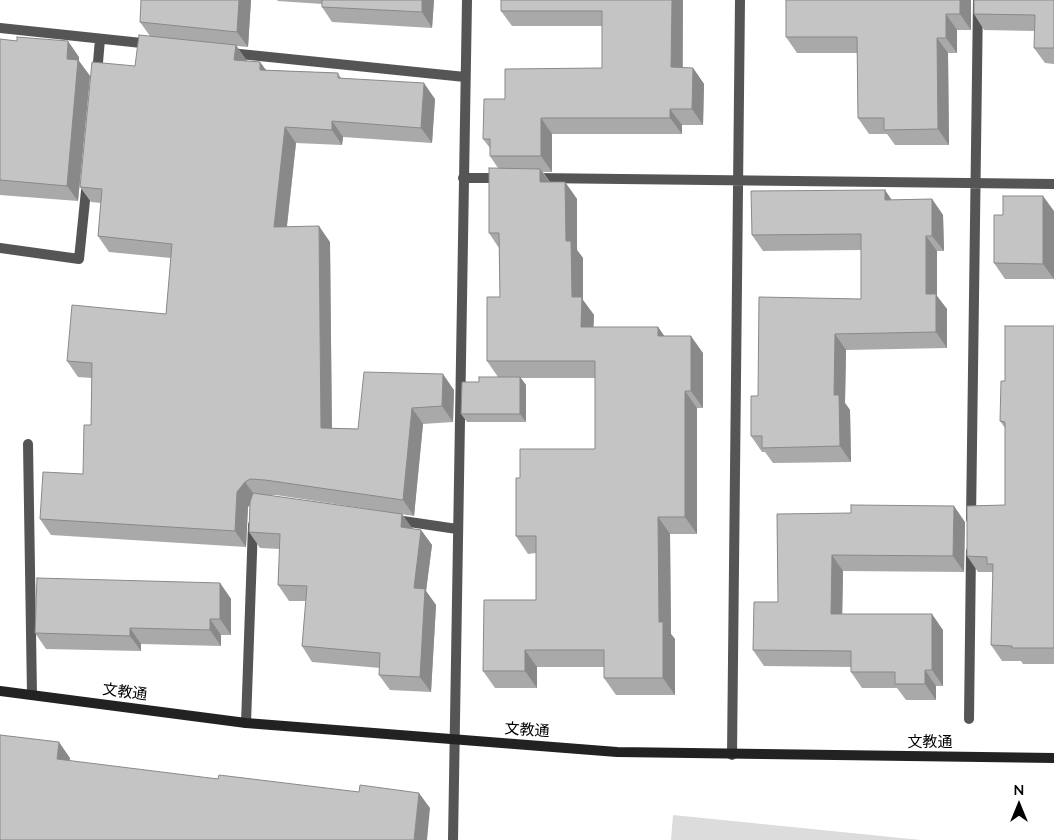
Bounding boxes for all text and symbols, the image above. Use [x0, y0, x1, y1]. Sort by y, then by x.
street label: 文教通 [102, 680, 148, 704]
street label: 文教通 [504, 719, 550, 741]
street label: 文教通 [908, 733, 952, 751]
north arrow [994, 780, 1044, 830]
text: N [1014, 781, 1024, 798]

